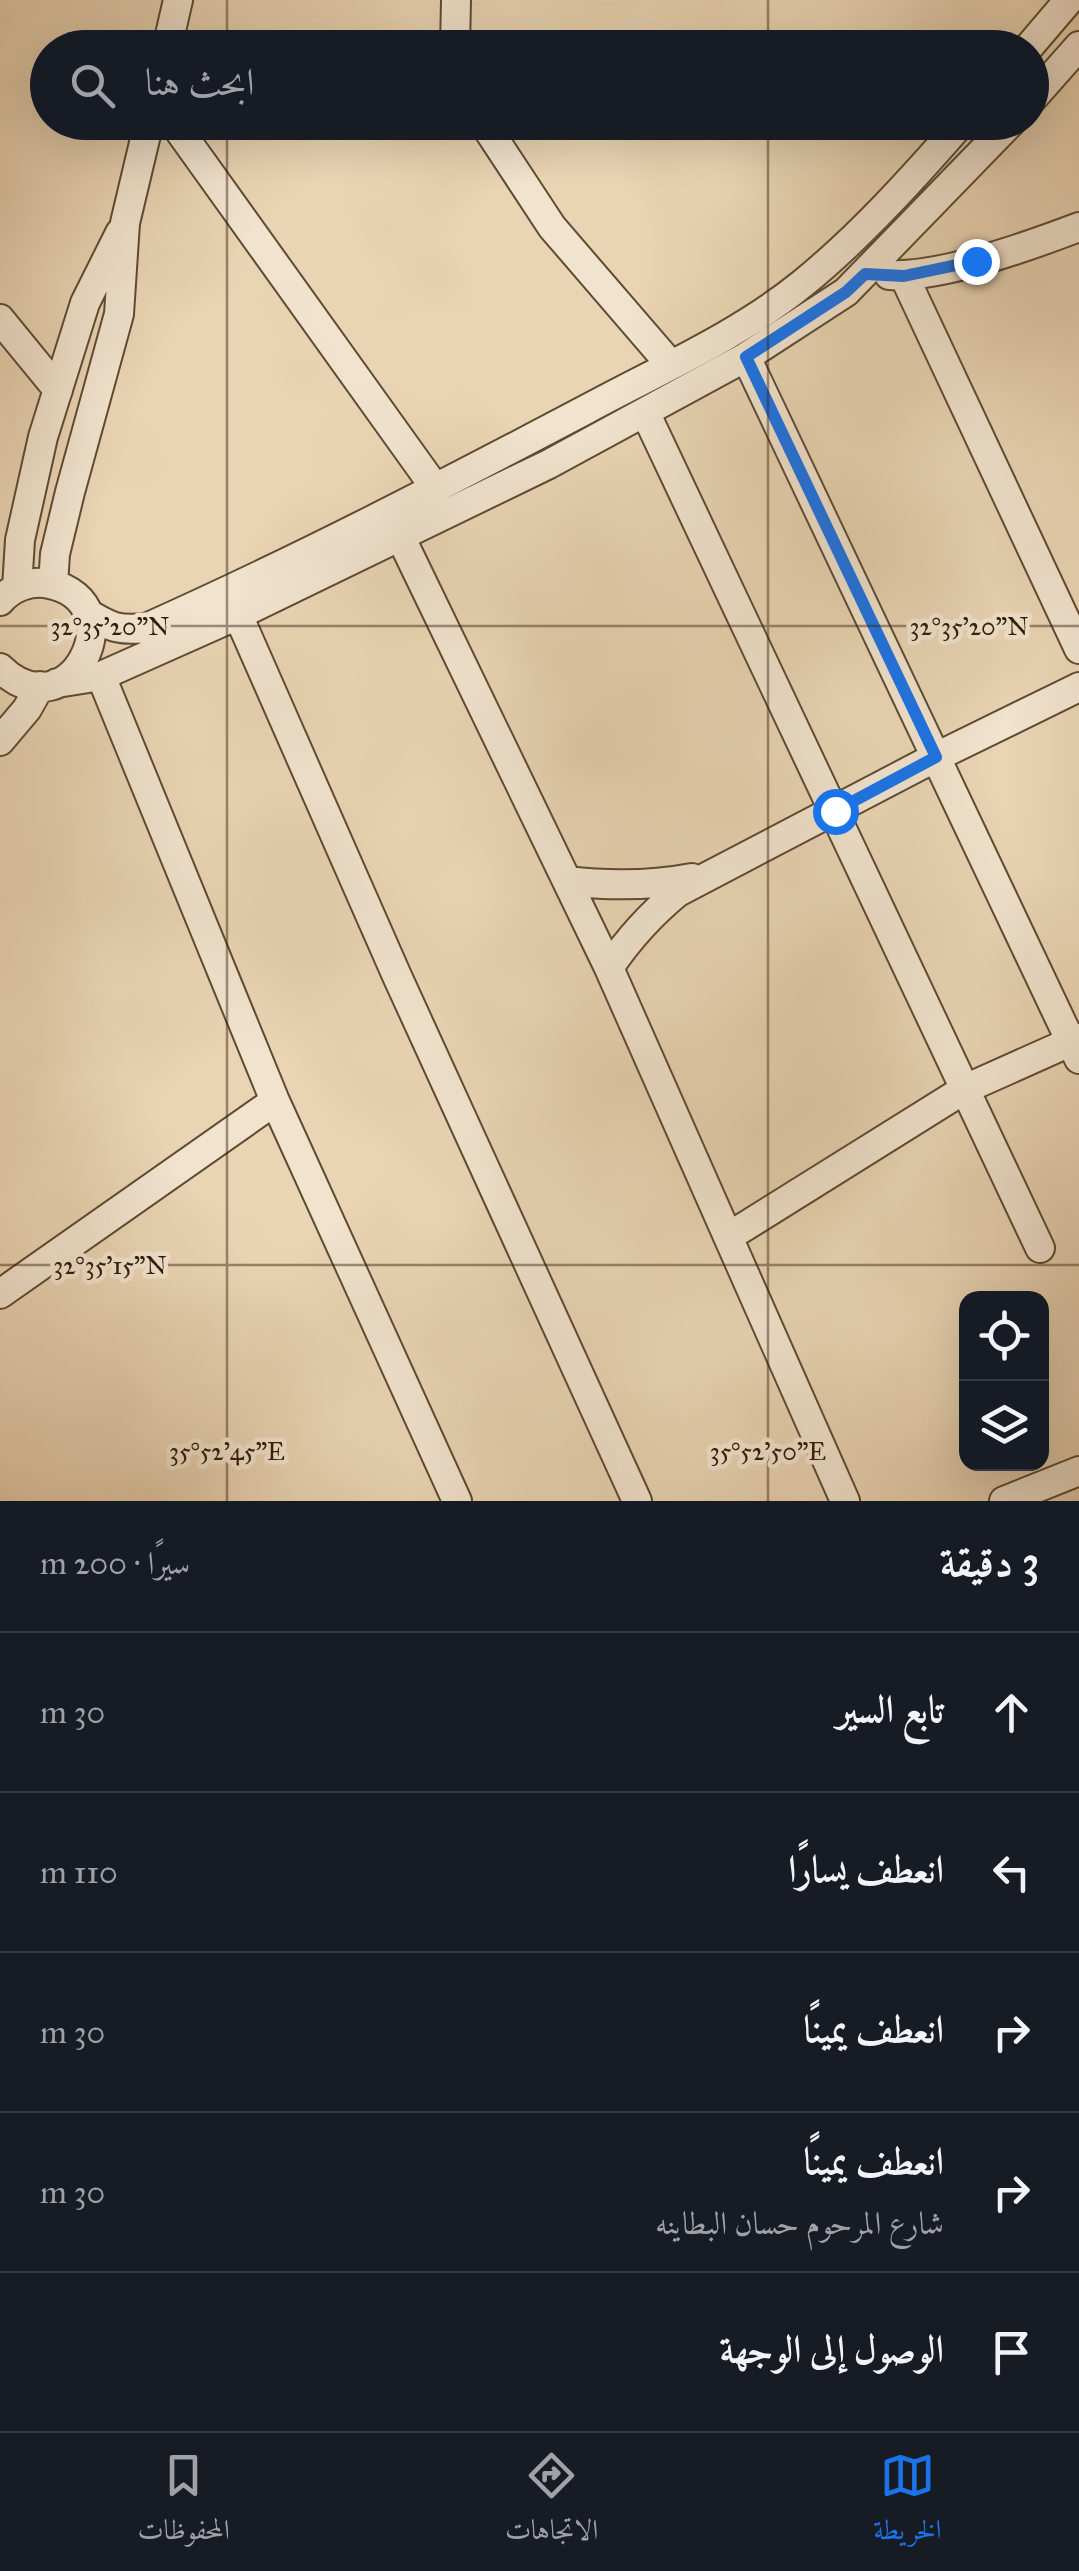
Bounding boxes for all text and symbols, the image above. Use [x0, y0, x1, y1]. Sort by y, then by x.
search box [30, 30, 1049, 140]
icon: search [65, 58, 120, 113]
text: ابحث هنا [145, 59, 255, 105]
route end [954, 239, 1000, 285]
text: 32°35'20"N [51, 611, 169, 642]
text: 32°35'20"N [910, 611, 1028, 642]
route start [813, 789, 859, 835]
text: 32°35'15"N [53, 1250, 167, 1281]
map controls [959, 1291, 1049, 1471]
button: locate [959, 1291, 1049, 1381]
button: layers [959, 1381, 1049, 1471]
text: 35°52'45"E [169, 1436, 285, 1467]
text: 35°52'50"E [710, 1436, 826, 1467]
text: 3 دقيقة [940, 1536, 1039, 1588]
text: سيرًا · 200 m [40, 1544, 190, 1583]
icon: ahead [984, 1685, 1039, 1740]
text: تابع السير [837, 1686, 944, 1732]
text: 30 m [40, 1693, 105, 1732]
icon: left [984, 1845, 1039, 1900]
text: انعطف يسارًا [788, 1846, 944, 1892]
text: 110 m [40, 1853, 118, 1892]
icon: right [984, 2005, 1039, 2060]
text: انعطف يمينًا [803, 2006, 944, 2052]
text: 30 m [40, 2013, 105, 2052]
text: انعطف يمينًا [803, 2138, 944, 2184]
icon: right [984, 2165, 1039, 2220]
text: 30 m [40, 2173, 105, 2212]
text: شارع المرحوم حسان البطاينه [655, 2204, 944, 2243]
icon: arrive [984, 2325, 1039, 2380]
text: الوصول إلى الوجهة [719, 2326, 944, 2372]
tab: المحفوظات [138, 2448, 230, 2557]
tab: الاتجاهات [505, 2448, 598, 2557]
tab: الخريطة [873, 2448, 941, 2557]

